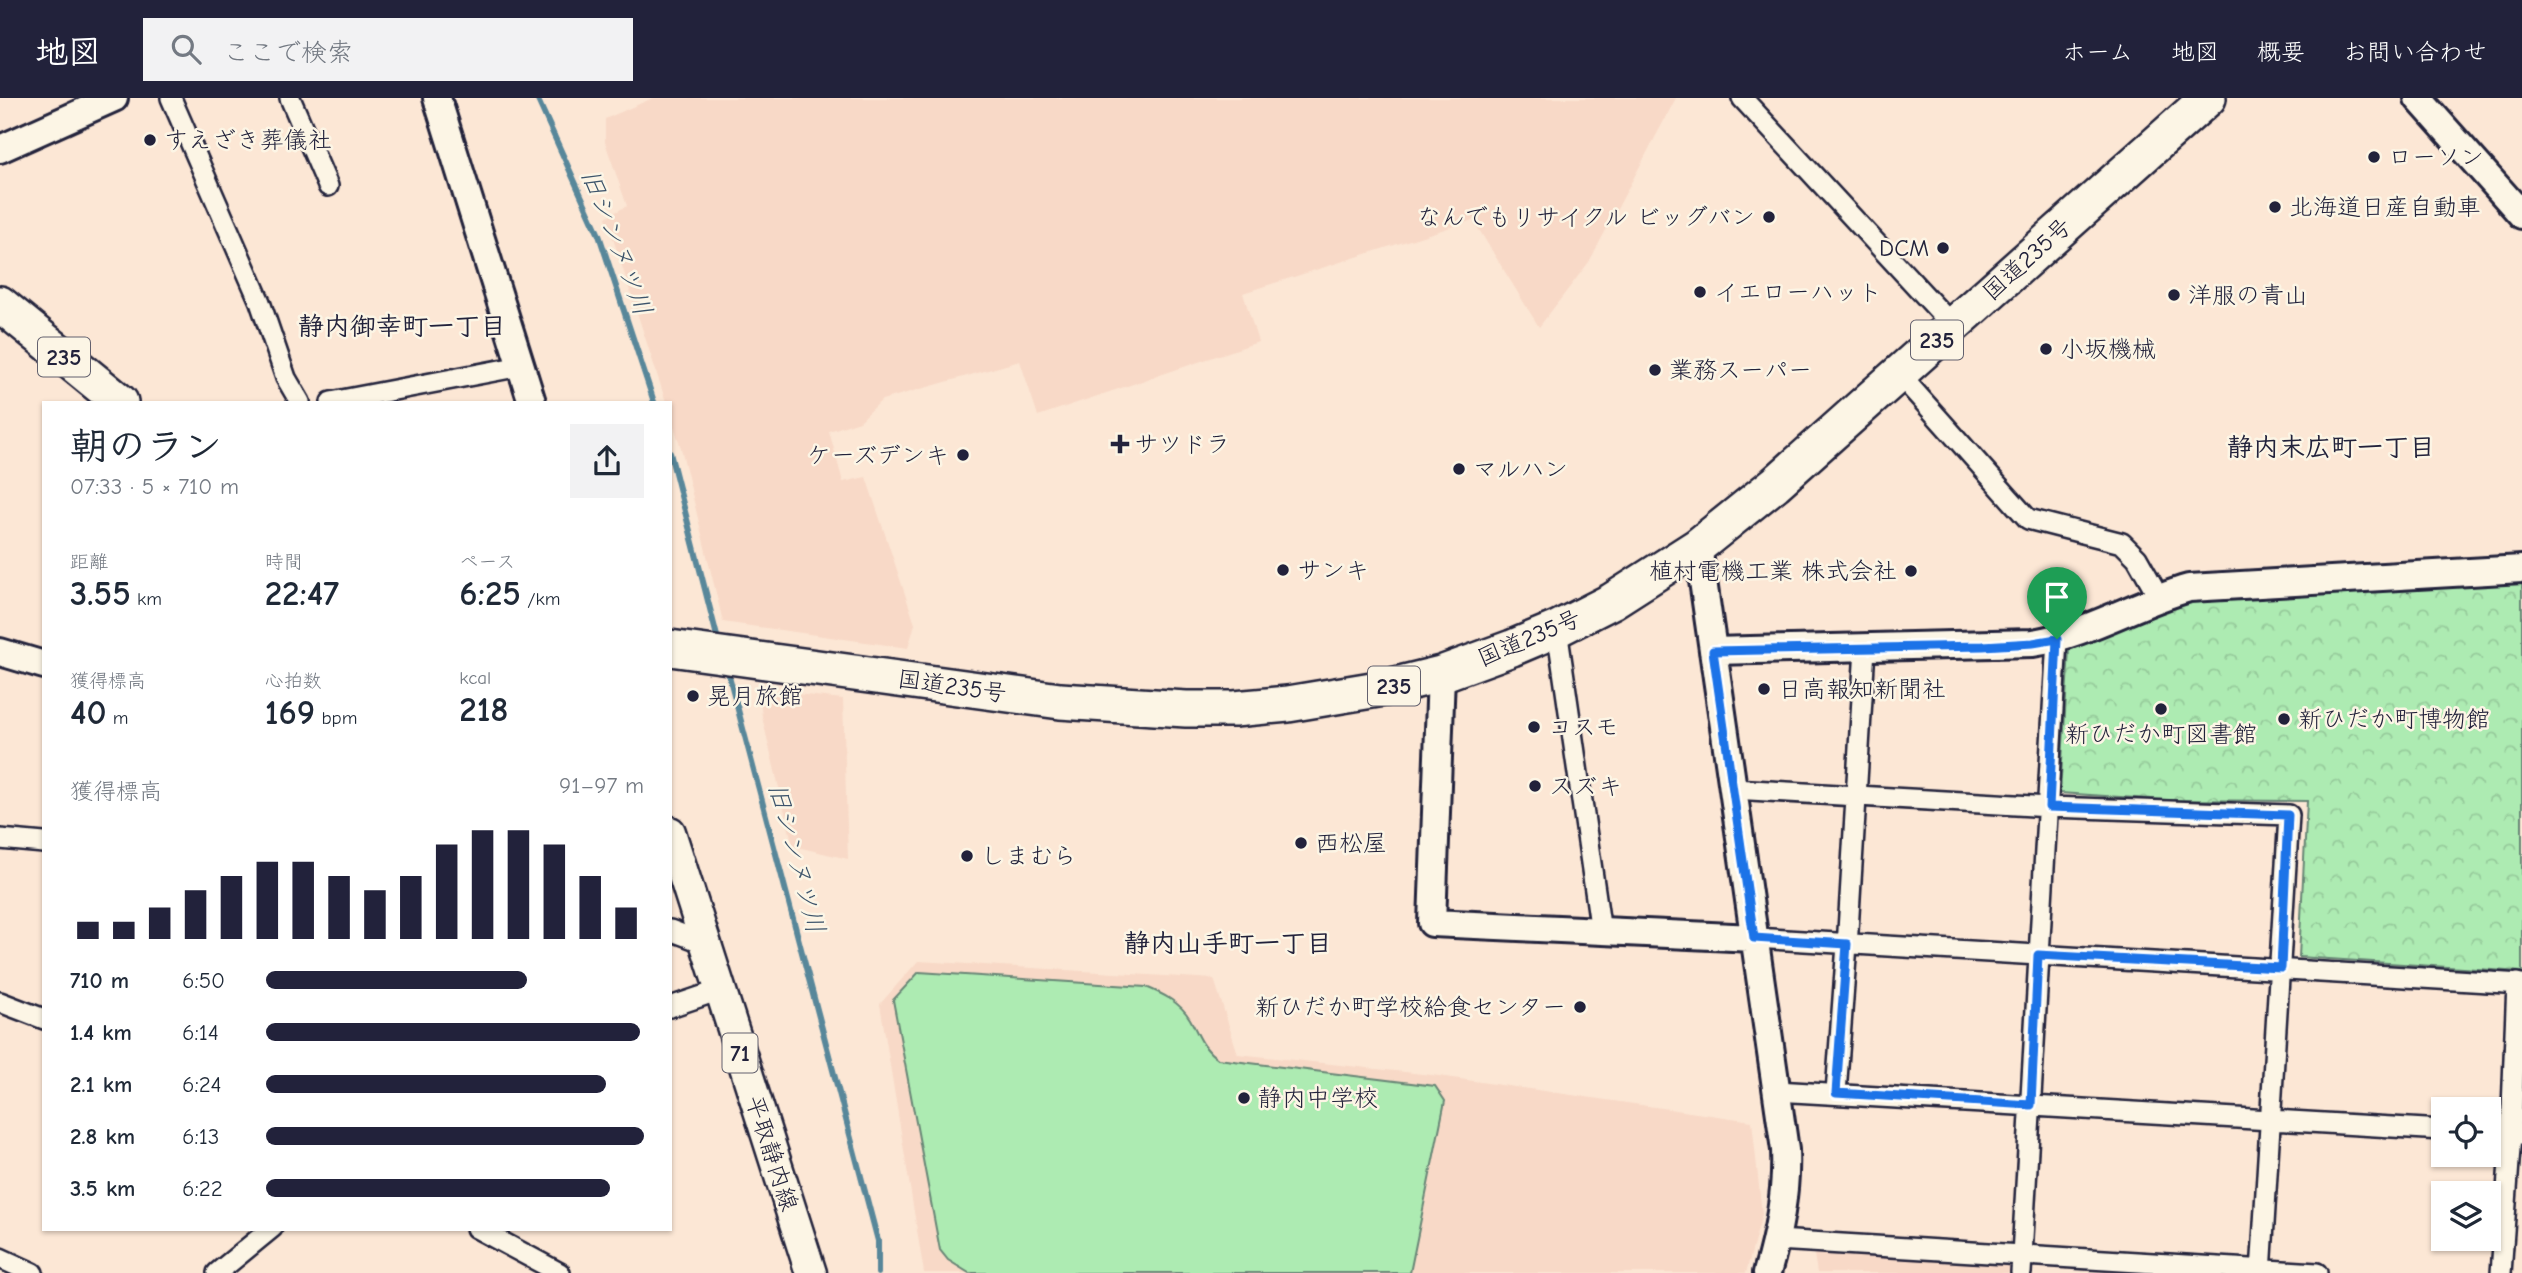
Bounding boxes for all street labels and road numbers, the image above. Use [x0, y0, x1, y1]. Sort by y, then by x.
street label: 国道235号 [1977, 212, 2077, 306]
road number: 235 [1911, 320, 1963, 360]
road number: 235 [38, 338, 90, 376]
street label: 国道235号 [1473, 604, 1585, 672]
street label: 国道235号 [896, 665, 1008, 707]
road number: 235 [1368, 666, 1420, 706]
road number: 71 [722, 1034, 758, 1072]
street label: 平取静内線 [740, 1092, 804, 1214]

